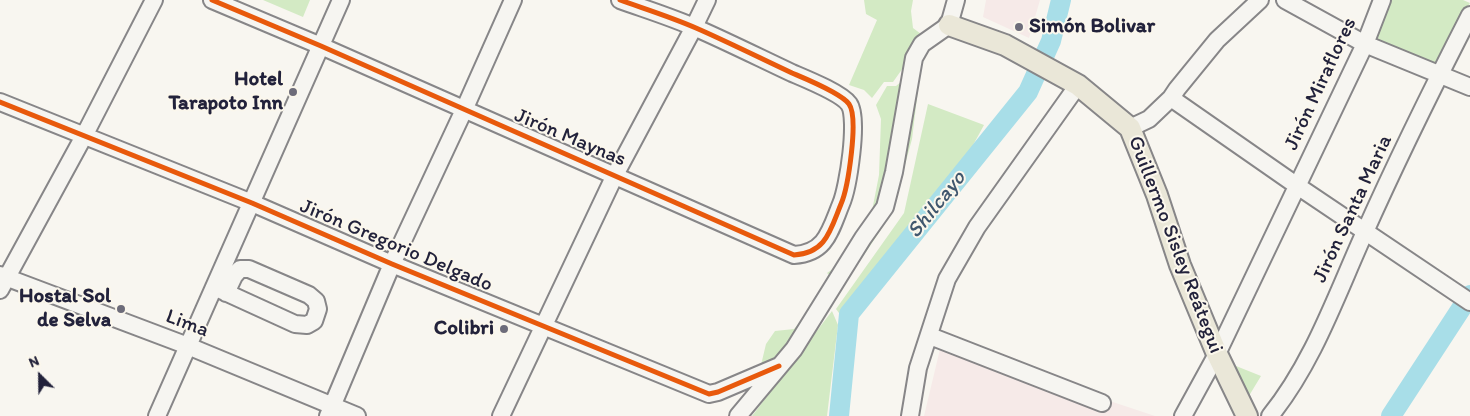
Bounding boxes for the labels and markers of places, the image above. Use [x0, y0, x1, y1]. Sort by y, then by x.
place label: Simón Bolivar [1029, 14, 1155, 40]
marker: Simón Bolivar [1013, 21, 1025, 33]
place label: Hotel Tarapoto Inn [168, 67, 283, 117]
marker: Hotel Tarapoto Inn [287, 86, 299, 98]
place label: Hostal Sol de Selva [19, 284, 111, 334]
marker: Hostal Sol de Selva [115, 303, 127, 315]
place label: Colibri [434, 316, 494, 342]
marker: Colibri [498, 323, 510, 335]

